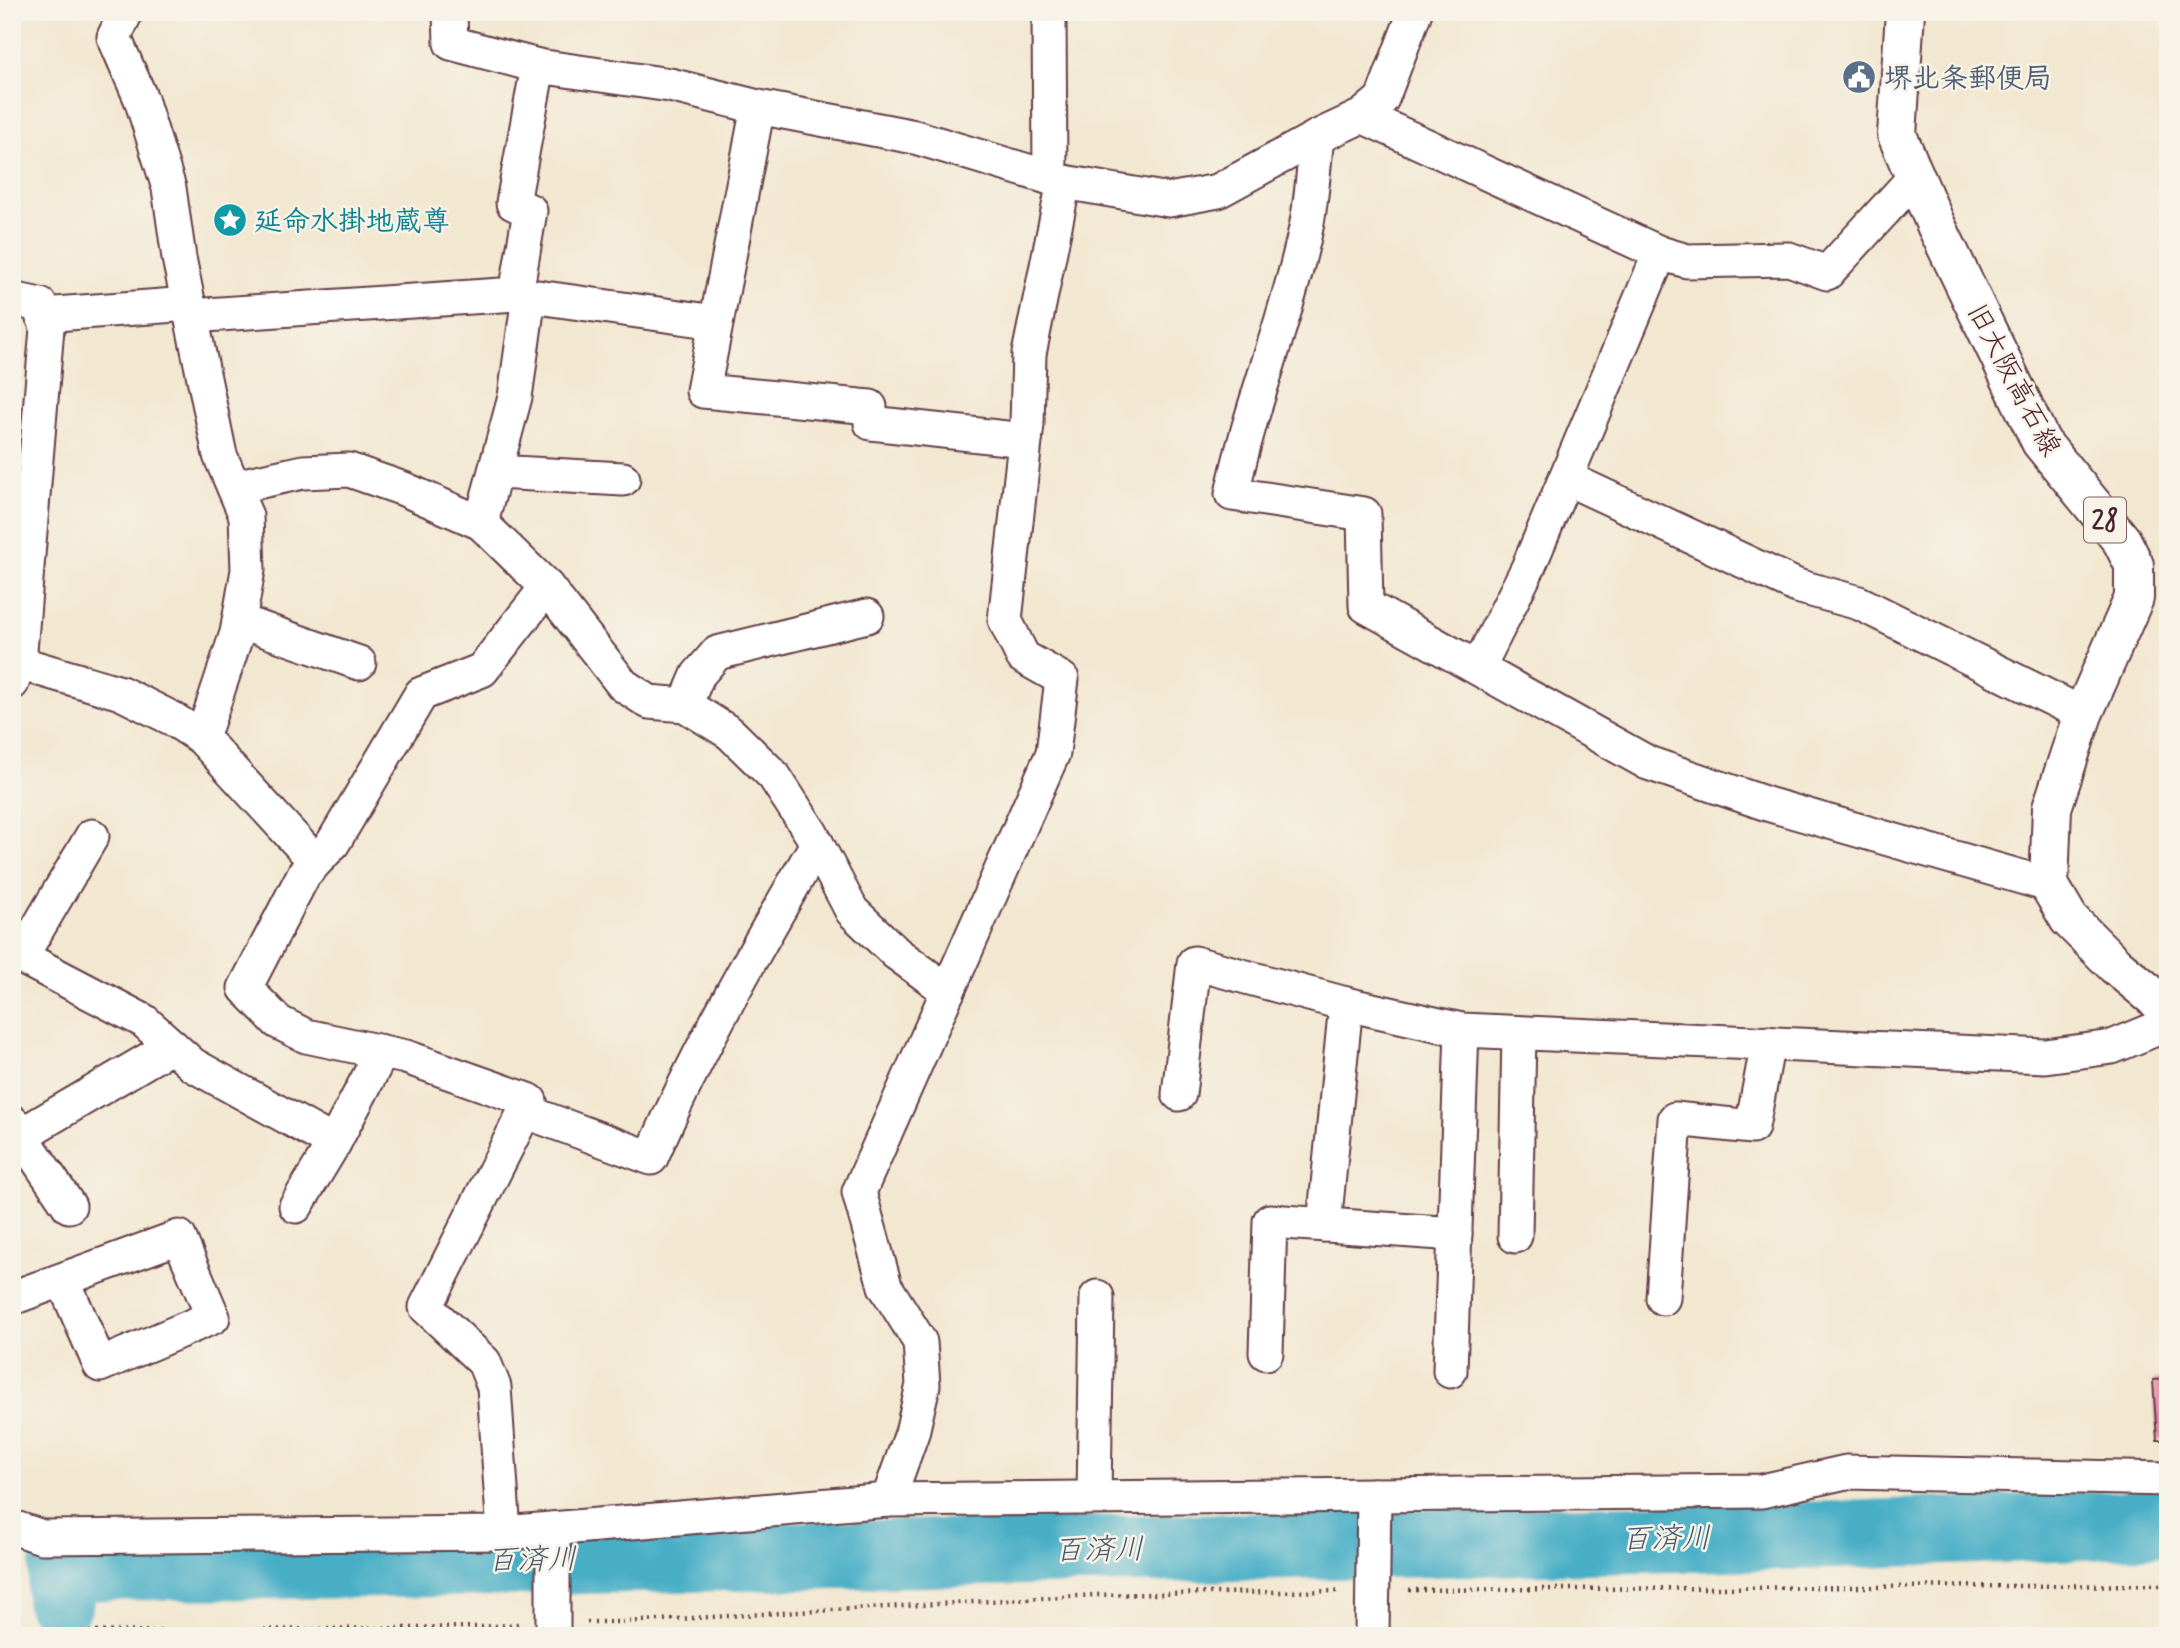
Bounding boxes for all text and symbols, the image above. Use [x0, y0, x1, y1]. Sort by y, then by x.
public building icon: 堺北条郵便局 [1840, 58, 1878, 96]
place label: 堺北条郵便局 [1884, 61, 2052, 98]
place icon: 延命水掛地蔵尊 [211, 201, 249, 239]
place label: 延命水掛地蔵尊 [254, 204, 450, 241]
street label: 旧大阪高石線 [1957, 297, 2069, 463]
road number: 28 [2084, 498, 2126, 542]
water label: 百済川 [1621, 1519, 1711, 1560]
water label: 百済川 [1054, 1530, 1144, 1571]
water label: 百済川 [487, 1540, 577, 1581]

